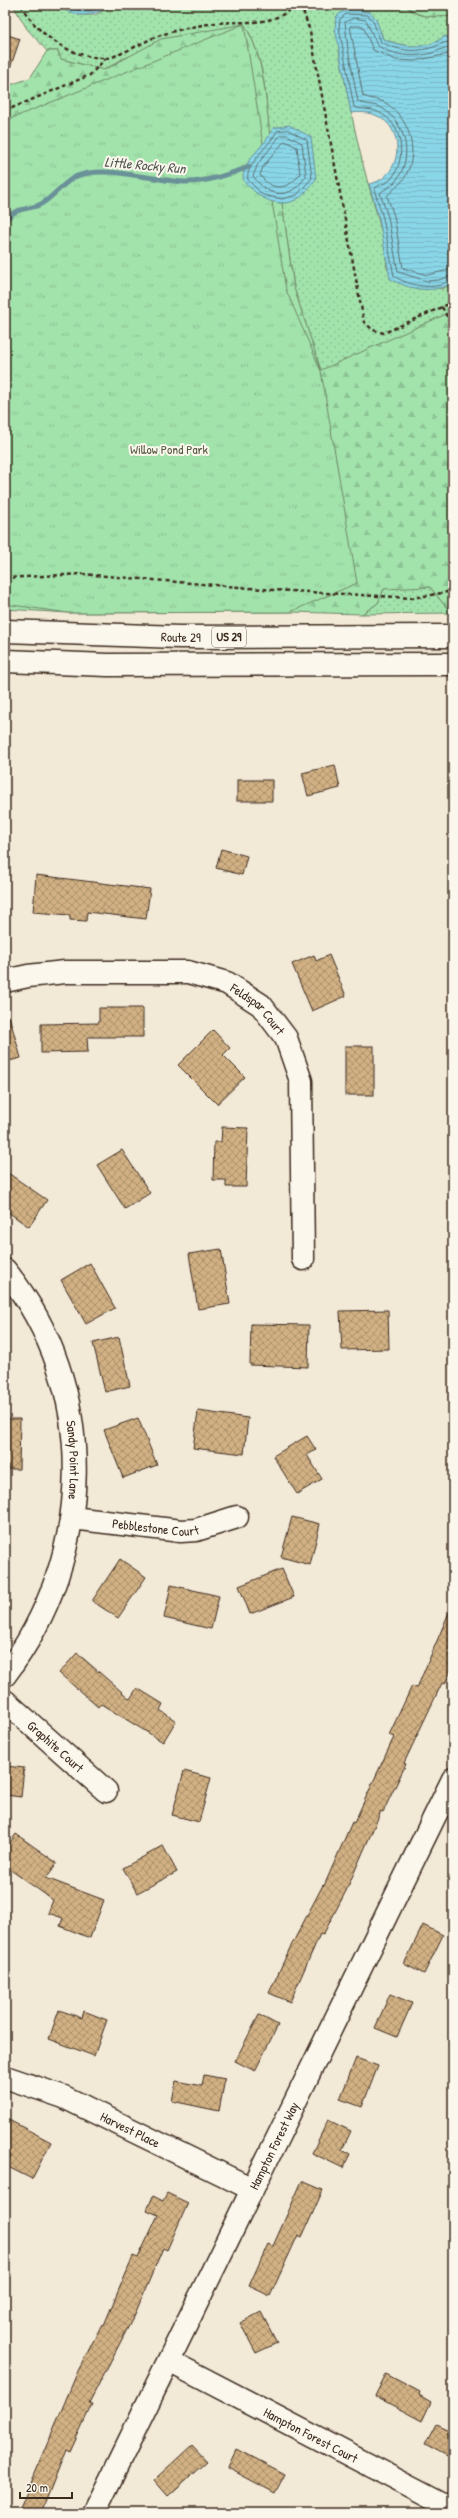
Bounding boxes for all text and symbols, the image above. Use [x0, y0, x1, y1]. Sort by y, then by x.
water label: Little Rocky Run [104, 152, 188, 179]
park label: Willow Pond Park [130, 440, 209, 458]
street label: Route 29 [161, 627, 201, 646]
road number: US 29 [212, 627, 246, 647]
street label: Feldspar Court [226, 978, 290, 1039]
street label: Sandy Point Lane [62, 1419, 84, 1500]
street label: Pebblestone Court [111, 1514, 202, 1540]
street label: Graphite Court [24, 1716, 88, 1777]
street label: Hampton Forest Way [245, 2098, 303, 2193]
street label: Harvest Place [97, 2107, 163, 2152]
street label: Hampton Forest Court [261, 2403, 362, 2467]
scale bar [20, 2474, 72, 2500]
text: 20 m [26, 2479, 48, 2496]

